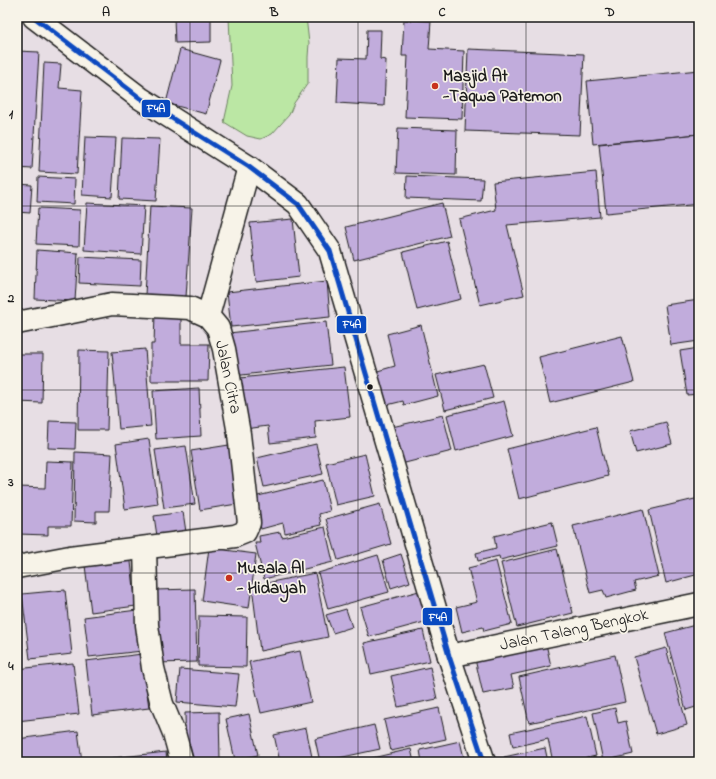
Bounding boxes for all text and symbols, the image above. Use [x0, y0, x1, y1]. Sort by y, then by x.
text: A [102, 3, 110, 22]
text: B [269, 3, 279, 22]
text: C [438, 3, 446, 22]
text: D [604, 3, 615, 22]
place label: Masjid At -Taqwa Patemon [442, 64, 562, 109]
marker: Masjid At -Taqwa Patemon [430, 81, 440, 91]
line badge: F4A [141, 99, 171, 118]
text: F4A [146, 101, 165, 117]
text: 1 [9, 105, 14, 124]
text: 2 [7, 289, 15, 308]
line badge: F4A [336, 315, 367, 334]
text: F4A [342, 317, 361, 333]
street label: Jalan Citra [208, 338, 248, 416]
unlabelled marker [365, 382, 375, 392]
text: 3 [7, 473, 14, 492]
place label: Musala Al - Hidayah [236, 556, 306, 603]
marker: Musala Al - Hidayah [224, 573, 234, 583]
street label: Jalan Talang Bengkok [498, 602, 651, 660]
line badge: F4A [422, 607, 453, 626]
text: F4A [428, 610, 447, 626]
text: 4 [7, 657, 14, 676]

